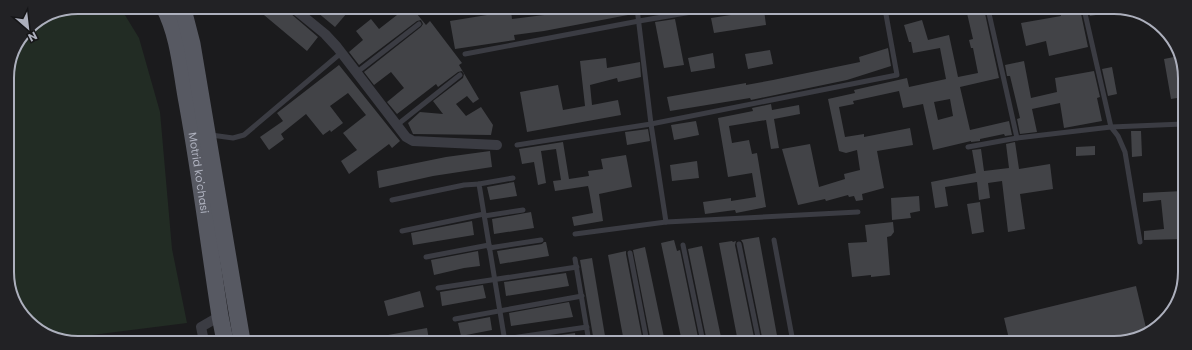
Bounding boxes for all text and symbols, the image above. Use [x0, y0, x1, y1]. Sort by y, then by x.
north arrow [8, 8, 48, 48]
text: N [25, 28, 40, 46]
street label: Motrid ko'chasi [184, 131, 213, 215]

